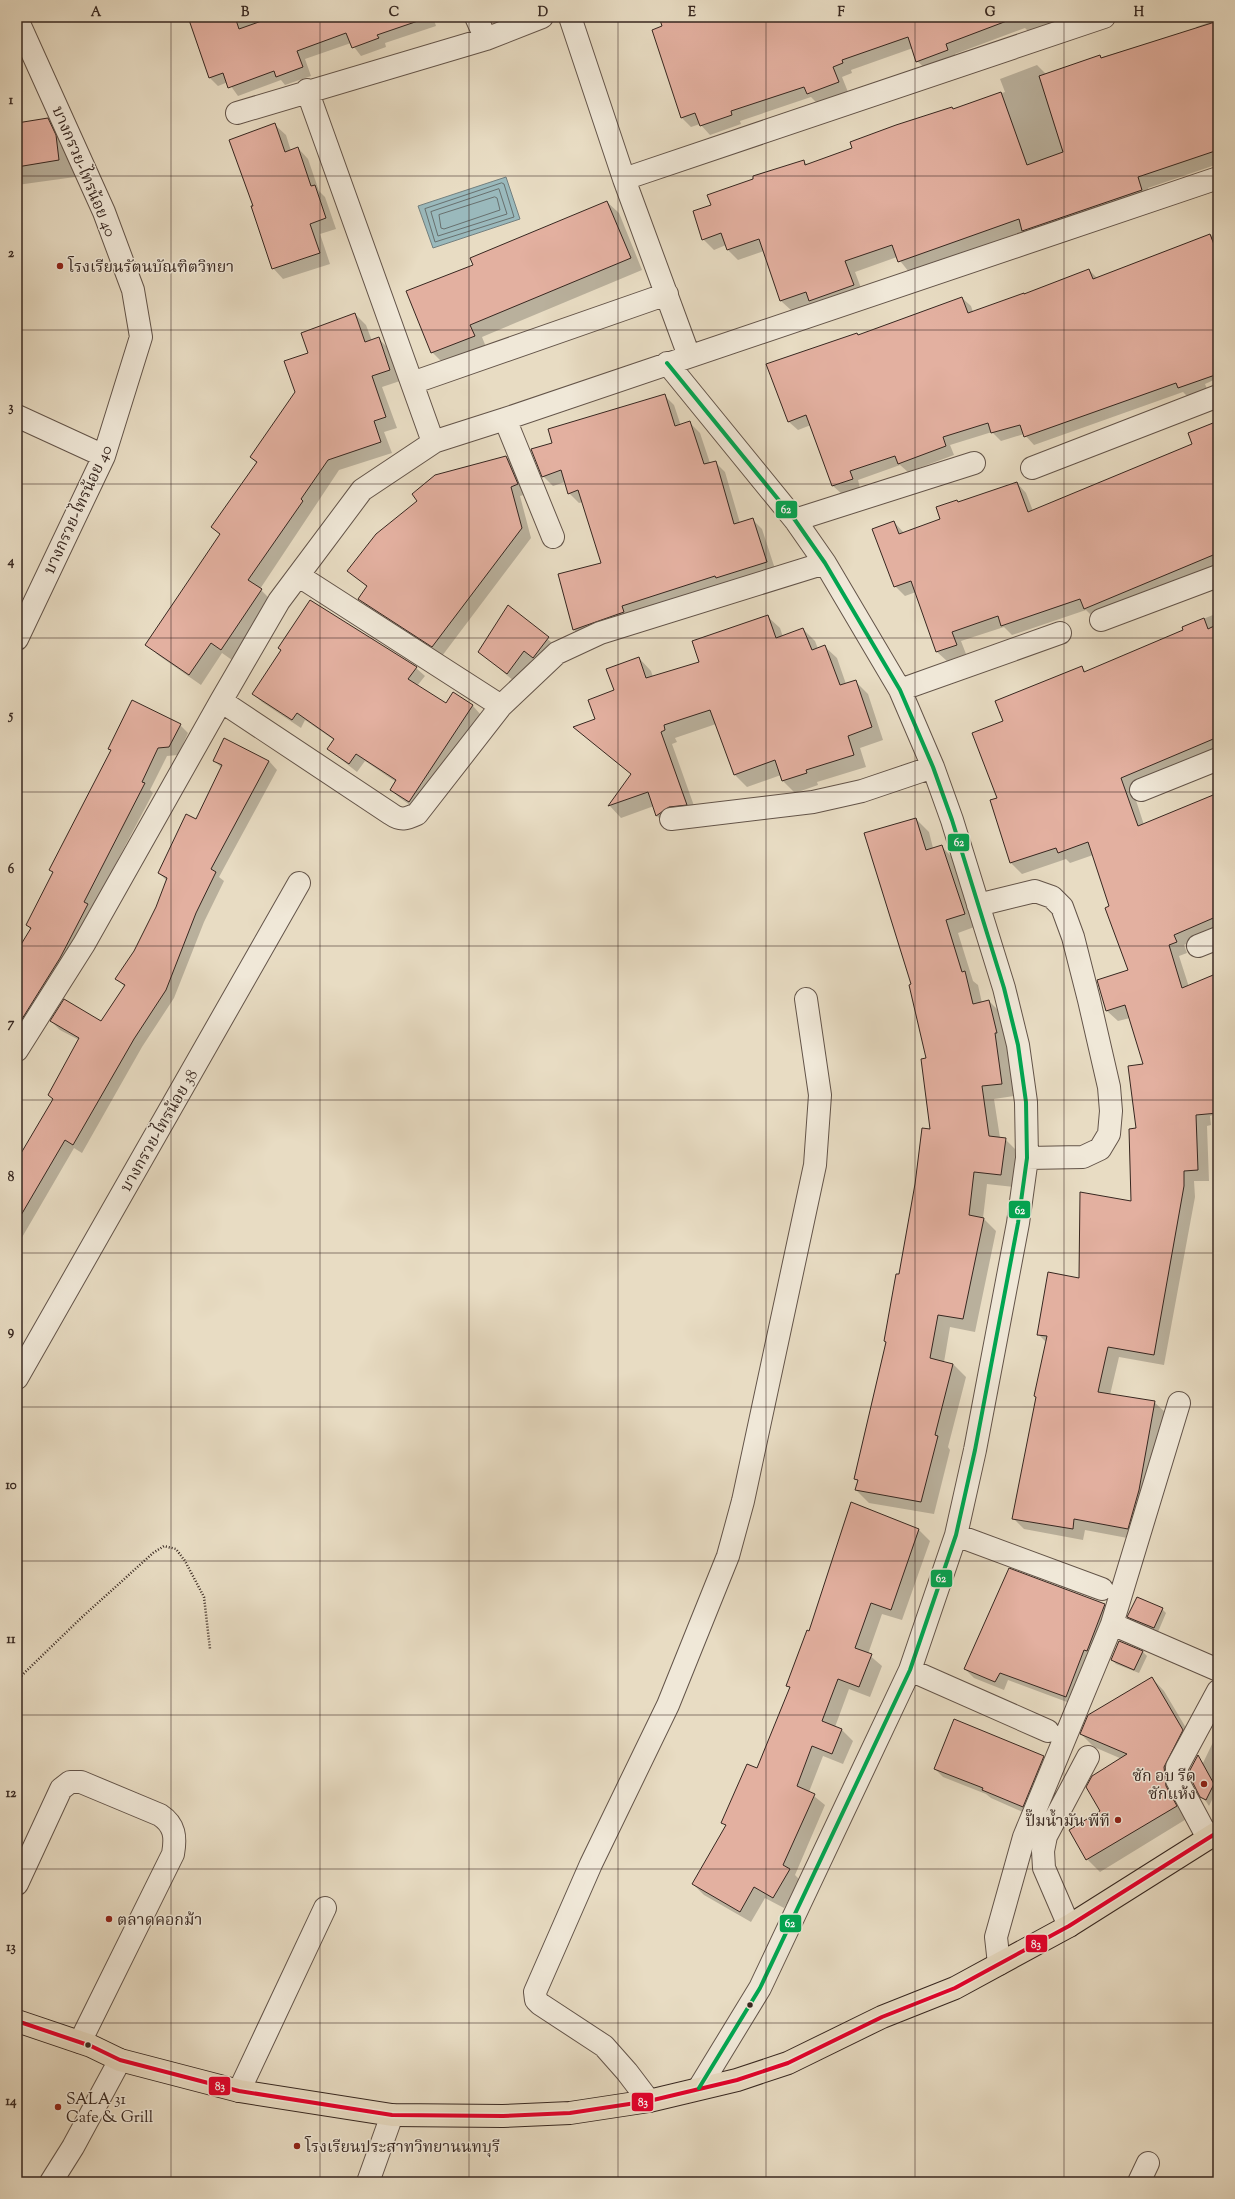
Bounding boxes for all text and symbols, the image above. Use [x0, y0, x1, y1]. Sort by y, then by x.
text: A [91, 4, 102, 22]
text: B [241, 4, 250, 22]
text: C [389, 4, 399, 22]
text: D [538, 4, 548, 22]
text: E [688, 4, 696, 22]
text: F [837, 4, 845, 22]
text: G [985, 4, 996, 22]
text: H [1134, 4, 1145, 22]
text: 1 [9, 92, 14, 110]
street label: บางกรวย-ไทรน้อย 40 [45, 103, 122, 241]
text: 2 [8, 245, 15, 263]
place label: โรงเรียนรัตนบัณฑิตวิทยา [67, 256, 234, 280]
marker: โรงเรียนรัตนบัณฑิตวิทยา [55, 261, 65, 271]
text: 3 [8, 399, 14, 417]
street label: บางกรวย-ไทรน้อย 40 [38, 441, 119, 578]
line badge: 62 [775, 500, 798, 519]
text: 62 [781, 502, 792, 518]
text: 4 [7, 553, 15, 571]
text: 5 [8, 707, 14, 725]
line badge: 62 [947, 833, 970, 852]
text: 62 [954, 835, 965, 851]
text: 6 [8, 861, 15, 879]
text: 7 [8, 1015, 15, 1033]
street label: บางกรวย-ไทรน้อย 38 [115, 1065, 205, 1197]
text: 8 [8, 1169, 15, 1187]
line badge: 62 [1008, 1200, 1031, 1219]
text: 62 [1015, 1203, 1026, 1219]
text: 9 [8, 1323, 15, 1341]
text: 10 [5, 1477, 17, 1495]
line badge: 62 [930, 1569, 953, 1588]
text: 62 [936, 1571, 947, 1587]
text: 11 [7, 1631, 16, 1649]
place label: ซัก อบ รีด ซักแห้ง [1132, 1766, 1196, 1807]
marker: ซัก อบ รีด ซักแห้ง [1199, 1779, 1209, 1789]
text: 12 [6, 1785, 17, 1803]
place label: ปั๊มน้ำมัน พีที [1025, 1809, 1110, 1834]
marker: ปั๊มน้ำมัน พีที [1113, 1815, 1123, 1825]
place label: ตลาดคอกม้า [117, 1910, 202, 1933]
marker: ตลาดคอกม้า [104, 1914, 114, 1924]
line badge: 62 [779, 1914, 802, 1933]
text: 62 [785, 1916, 796, 1932]
line badge: 83 [1025, 1934, 1048, 1953]
text: 83 [1031, 1937, 1042, 1953]
text: 13 [6, 1939, 16, 1957]
unlabelled marker [745, 2000, 755, 2010]
unlabelled marker [83, 2040, 93, 2050]
line badge: 83 [208, 2076, 231, 2096]
text: 83 [215, 2079, 226, 2095]
place label: SALA 31 Cafe & Grill [66, 2089, 154, 2130]
line badge: 83 [631, 2092, 654, 2112]
text: 14 [6, 2093, 17, 2111]
text: 83 [638, 2095, 649, 2111]
marker: SALA 31 Cafe & Grill [53, 2102, 63, 2112]
place label: โรงเรียนประสาทวิทยานนทบุรี [304, 2136, 500, 2160]
marker: โรงเรียนประสาทวิทยานนทบุรี [292, 2141, 302, 2151]

